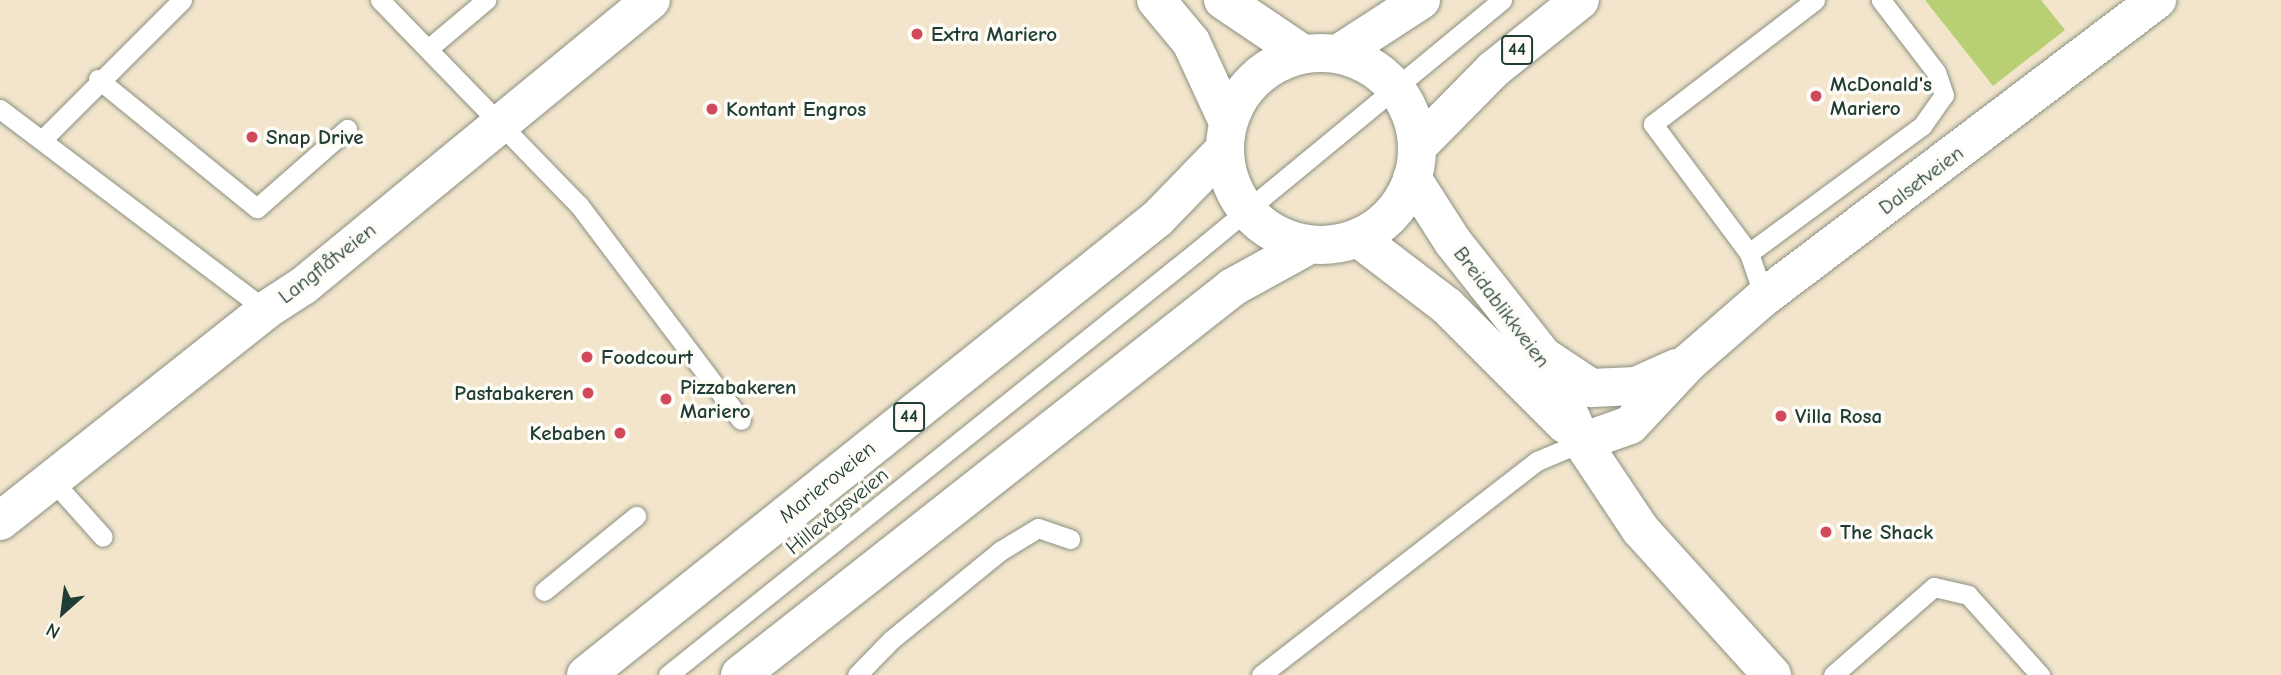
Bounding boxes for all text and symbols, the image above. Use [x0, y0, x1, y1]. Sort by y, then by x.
place label: Extra Mariero [931, 21, 1057, 47]
marker: Extra Mariero [909, 26, 925, 42]
road number: 44 [1500, 34, 1534, 66]
place label: McDonald's Mariero [1830, 71, 1932, 121]
marker: McDonald's Mariero [1808, 88, 1824, 104]
place label: Kontant Engros [726, 96, 866, 122]
marker: Kontant Engros [704, 101, 720, 117]
place label: Snap Drive [266, 124, 363, 150]
marker: Snap Drive [244, 129, 260, 145]
street label: Dalsetveien [1874, 140, 1968, 220]
street label: Langflåtveien [273, 217, 381, 309]
street label: Breidablikkveien [1448, 242, 1556, 372]
place label: Foodcourt [601, 344, 693, 370]
marker: Foodcourt [579, 349, 595, 365]
place label: Pizzabakeren Mariero [680, 374, 796, 424]
place label: Pastabakeren [454, 380, 574, 406]
marker: Pastabakeren [580, 385, 596, 401]
marker: Pizzabakeren Mariero [658, 391, 674, 407]
road number: 44 [892, 402, 926, 432]
place label: Villa Rosa [1795, 403, 1882, 429]
marker: Villa Rosa [1773, 408, 1789, 424]
place label: Kebaben [529, 420, 606, 446]
marker: Kebaben [612, 425, 628, 441]
street label: Marieroveien [774, 435, 880, 529]
street label: Hillevågsveien [781, 462, 893, 560]
place label: The Shack [1840, 519, 1933, 545]
marker: The Shack [1818, 524, 1834, 540]
north arrow [28, 577, 98, 647]
text: N [43, 618, 64, 643]

